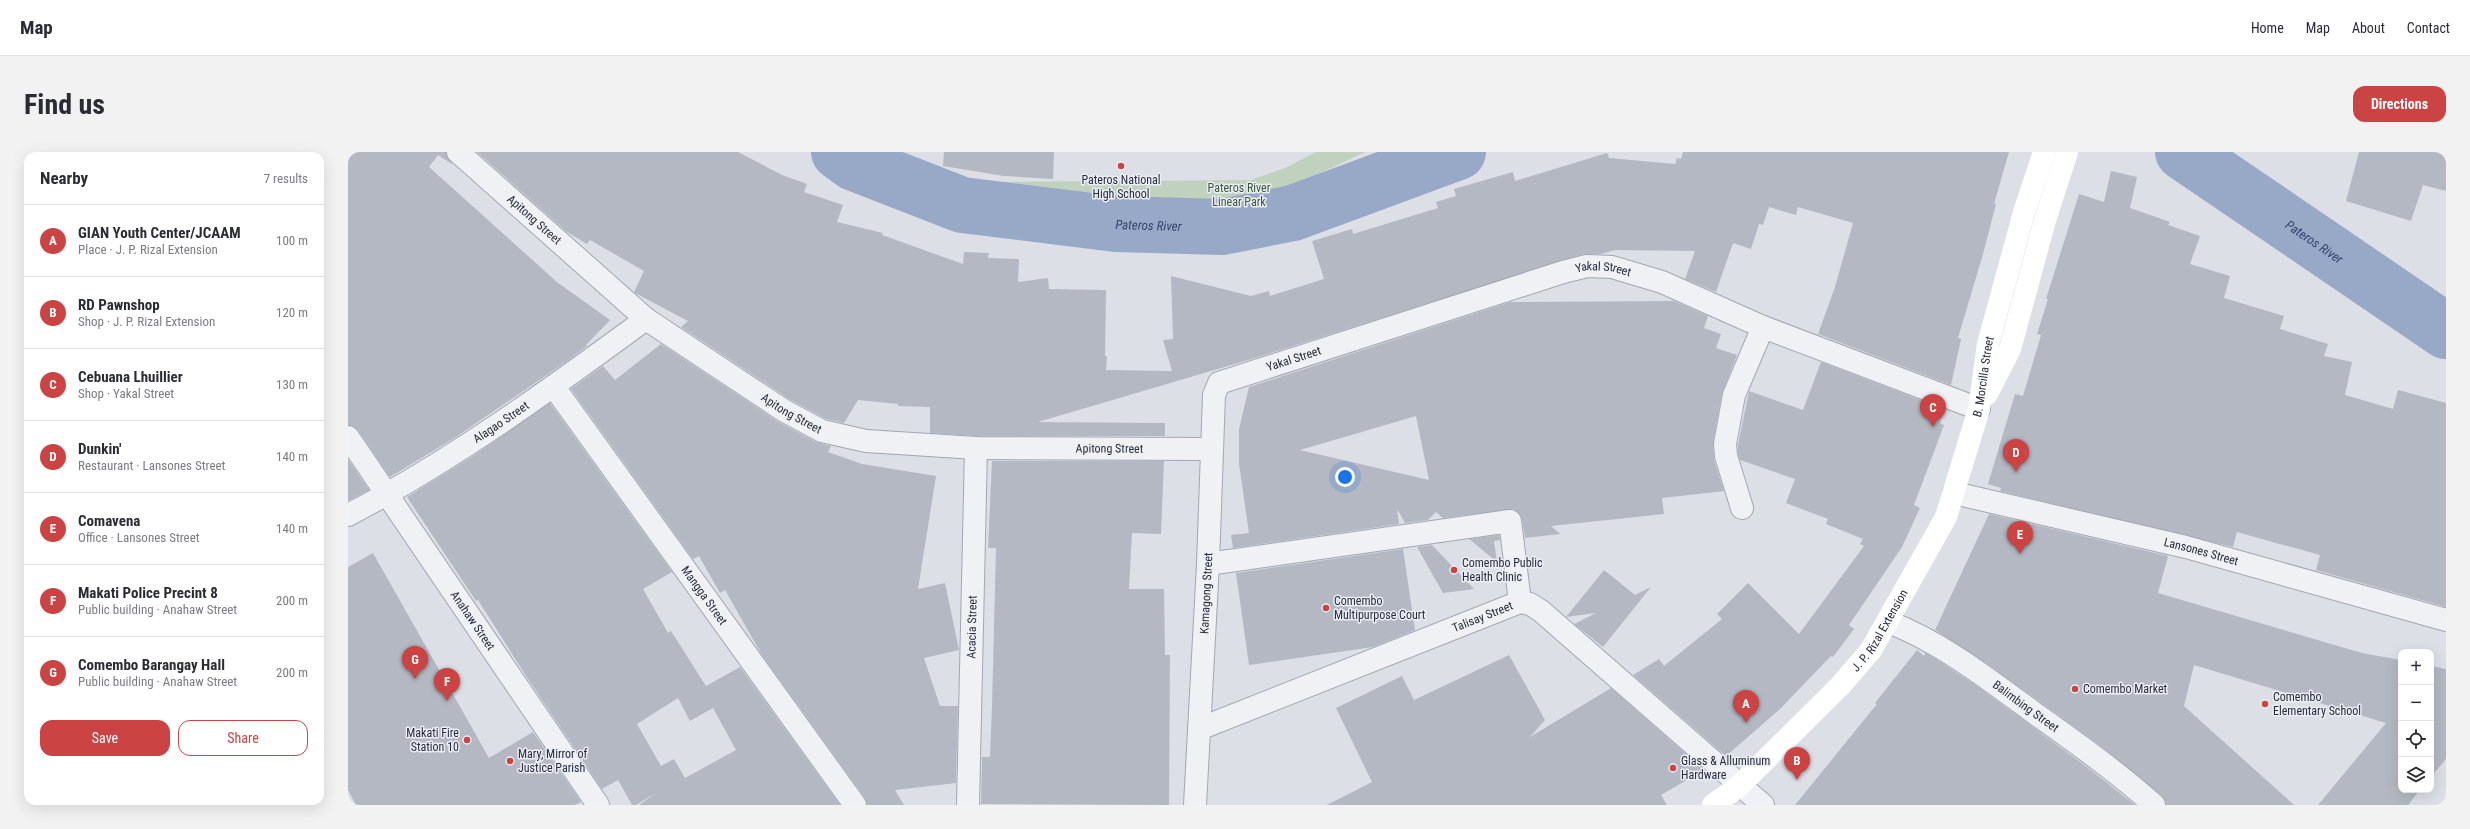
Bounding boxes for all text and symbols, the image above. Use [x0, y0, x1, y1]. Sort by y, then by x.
text: Map [20, 16, 53, 39]
text: Home [2251, 20, 2284, 36]
text: Map [2306, 20, 2330, 36]
text: About [2352, 20, 2385, 36]
text: Contact [2407, 20, 2450, 36]
button: Directions [2353, 86, 2446, 122]
text: Find us [24, 88, 105, 121]
marker: Pateros National High School [1116, 161, 1126, 171]
text: Nearby [40, 168, 88, 188]
text: 7 results [264, 171, 308, 186]
place label: Pateros National High School [1081, 173, 1161, 201]
park label: Pateros River Linear Park [1208, 181, 1271, 209]
street label: Apitong Street [504, 192, 565, 248]
water label: Pateros River [1115, 216, 1183, 233]
water label: Pateros River [2283, 217, 2347, 267]
text: GIAN Youth Center/JCAAM [78, 224, 241, 242]
text: A [49, 233, 57, 248]
text: 100 m [276, 233, 308, 248]
text: Place · J. P. Rizal Extension [78, 242, 218, 257]
street label: Yakal Street [1574, 259, 1633, 279]
text: RD Pawnshop [78, 296, 160, 314]
text: B [49, 305, 57, 320]
text: 120 m [276, 305, 308, 320]
text: Shop · J. P. Rizal Extension [78, 314, 215, 329]
street label: B. Morcilla Street [1970, 334, 1997, 419]
street label: Yakal Street [1265, 343, 1323, 374]
text: Cebuana Lhuillier [78, 368, 183, 386]
text: C [49, 377, 57, 392]
text: 130 m [276, 377, 308, 392]
text: Shop · Yakal Street [78, 386, 174, 401]
street label: Apitong Street [758, 390, 825, 437]
pin: C [1920, 394, 1946, 427]
street label: Alagao Street [471, 398, 532, 446]
pin: D [2003, 439, 2029, 472]
text: Dunkin' [78, 440, 121, 458]
street label: Apitong Street [1076, 441, 1144, 456]
text: D [49, 449, 57, 464]
text: 140 m [276, 449, 308, 464]
text: Restaurant · Lansones Street [78, 458, 225, 473]
your location [1335, 467, 1355, 487]
text: Comavena [78, 512, 140, 530]
text: E [50, 521, 56, 536]
text: 140 m [276, 521, 308, 536]
pin: E [2007, 521, 2033, 554]
text: Office · Lansones Street [78, 530, 200, 545]
street label: Lansones Street [2162, 535, 2240, 568]
street label: Kamagong Street [1197, 552, 1215, 634]
place label: Comembo Public Health Clinic [1462, 556, 1543, 584]
street label: Mangga Street [678, 563, 730, 628]
marker: Comembo Public Health Clinic [1449, 565, 1459, 575]
text: Makati Police Precint 8 [78, 584, 218, 602]
street label: J. P. Rizal Extension [1849, 587, 1911, 674]
street label: Anahaw Street [448, 588, 498, 653]
text: F [50, 593, 56, 608]
text: 200 m [276, 593, 308, 608]
place label: Comembo Multipurpose Court [1334, 594, 1426, 622]
street label: Acacia Street [964, 595, 980, 659]
street label: Talisay Street [1450, 598, 1515, 635]
text: Public building · Anahaw Street [78, 602, 237, 617]
marker: Comembo Multipurpose Court [1321, 603, 1331, 613]
pin: G [402, 646, 428, 679]
map controls [2398, 649, 2434, 793]
button: + [2398, 649, 2434, 685]
text: Comembo Barangay Hall [78, 656, 225, 674]
text: G [49, 665, 57, 680]
text: 200 m [276, 665, 308, 680]
pin: F [434, 668, 460, 701]
text: Public building · Anahaw Street [78, 674, 237, 689]
street label: Balimbing Street [1990, 678, 2062, 735]
place label: Comembo Market [2083, 682, 2168, 696]
marker: Comembo Market [2070, 684, 2080, 694]
button: − [2398, 685, 2434, 721]
pin: A [1733, 690, 1759, 723]
place label: Comembo Elementary School [2273, 690, 2361, 718]
marker: Comembo Elementary School [2260, 699, 2270, 709]
button: Save [40, 720, 170, 756]
button: Share [178, 720, 308, 756]
button: locate [2398, 721, 2434, 757]
place label: Makati Fire Station 10 [406, 726, 459, 754]
marker: Makati Fire Station 10 [462, 735, 472, 745]
place label: Mary, Mirror of Justice Parish [518, 747, 588, 775]
pin: B [1784, 747, 1810, 780]
place label: Glass & Alluminum Hardware [1681, 754, 1770, 782]
marker: Mary, Mirror of Justice Parish [505, 756, 515, 766]
button: layers [2398, 757, 2434, 793]
marker: Glass & Alluminum Hardware [1668, 763, 1678, 773]

